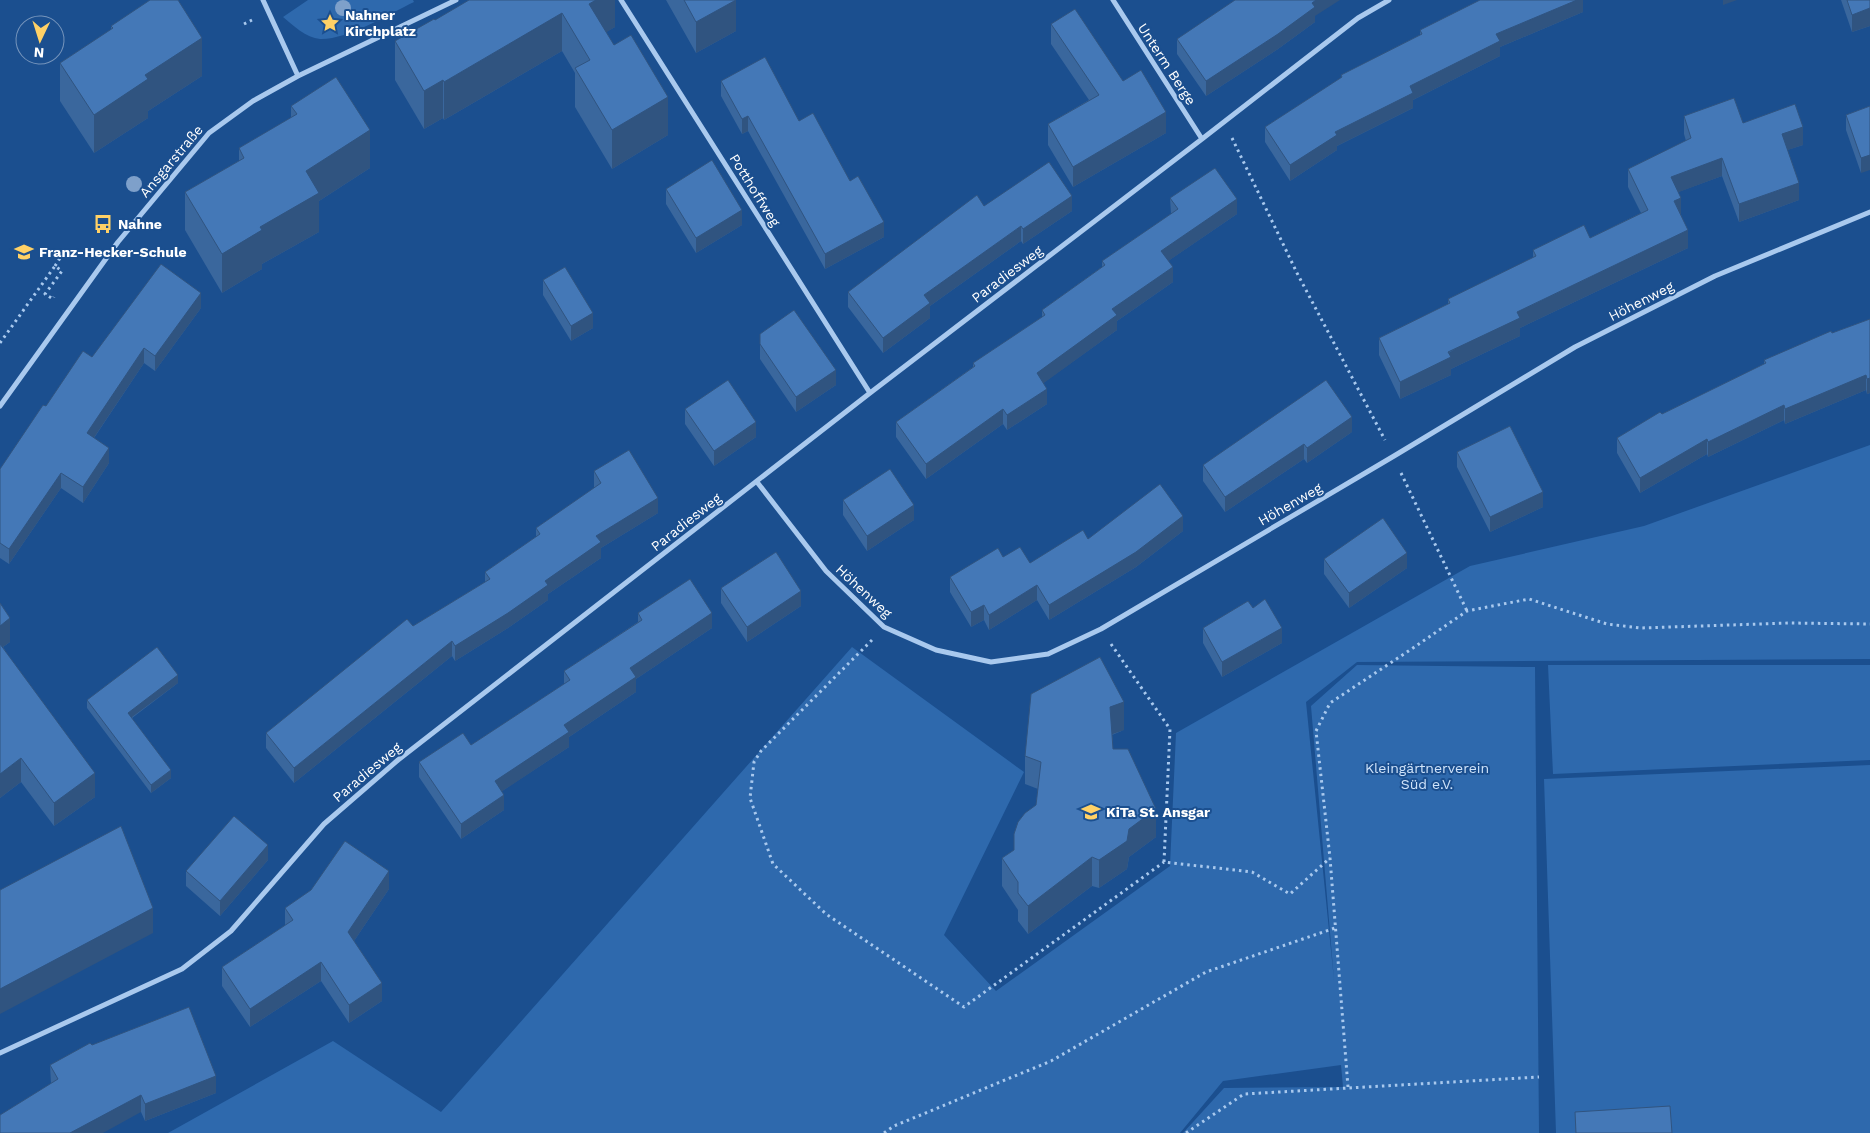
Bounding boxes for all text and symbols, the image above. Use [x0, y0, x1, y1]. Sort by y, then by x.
place label: Nahner Kirchplatz [345, 7, 416, 39]
place icon: Nahner Kirchplatz [319, 12, 341, 34]
north arrow [15, 15, 65, 65]
street label: Unterm Berge [1135, 20, 1199, 108]
text: N [33, 45, 45, 61]
street label: Ansgarstraße [136, 122, 206, 200]
street label: Potthoffweg [726, 151, 784, 230]
bus stop icon: Nahne [92, 213, 114, 235]
place label: Nahne [118, 216, 162, 232]
school or university icon: Franz-Hecker-Schule [13, 241, 35, 263]
street label: Paradiesweg [968, 242, 1046, 306]
place label: Franz-Hecker-Schule [39, 244, 187, 260]
street label: Höhenweg [1606, 278, 1677, 324]
street label: Höhenweg [1255, 479, 1325, 529]
street label: Paradiesweg [648, 489, 725, 554]
street label: Höhenweg [833, 561, 896, 621]
street label: Paradiesweg [330, 738, 405, 805]
park label: Kleingärtnerverein Süd e.V. [1365, 760, 1489, 792]
school or university icon: KiTa St. Ansgar [1080, 801, 1102, 823]
place label: KiTa St. Ansgar [1106, 804, 1210, 820]

